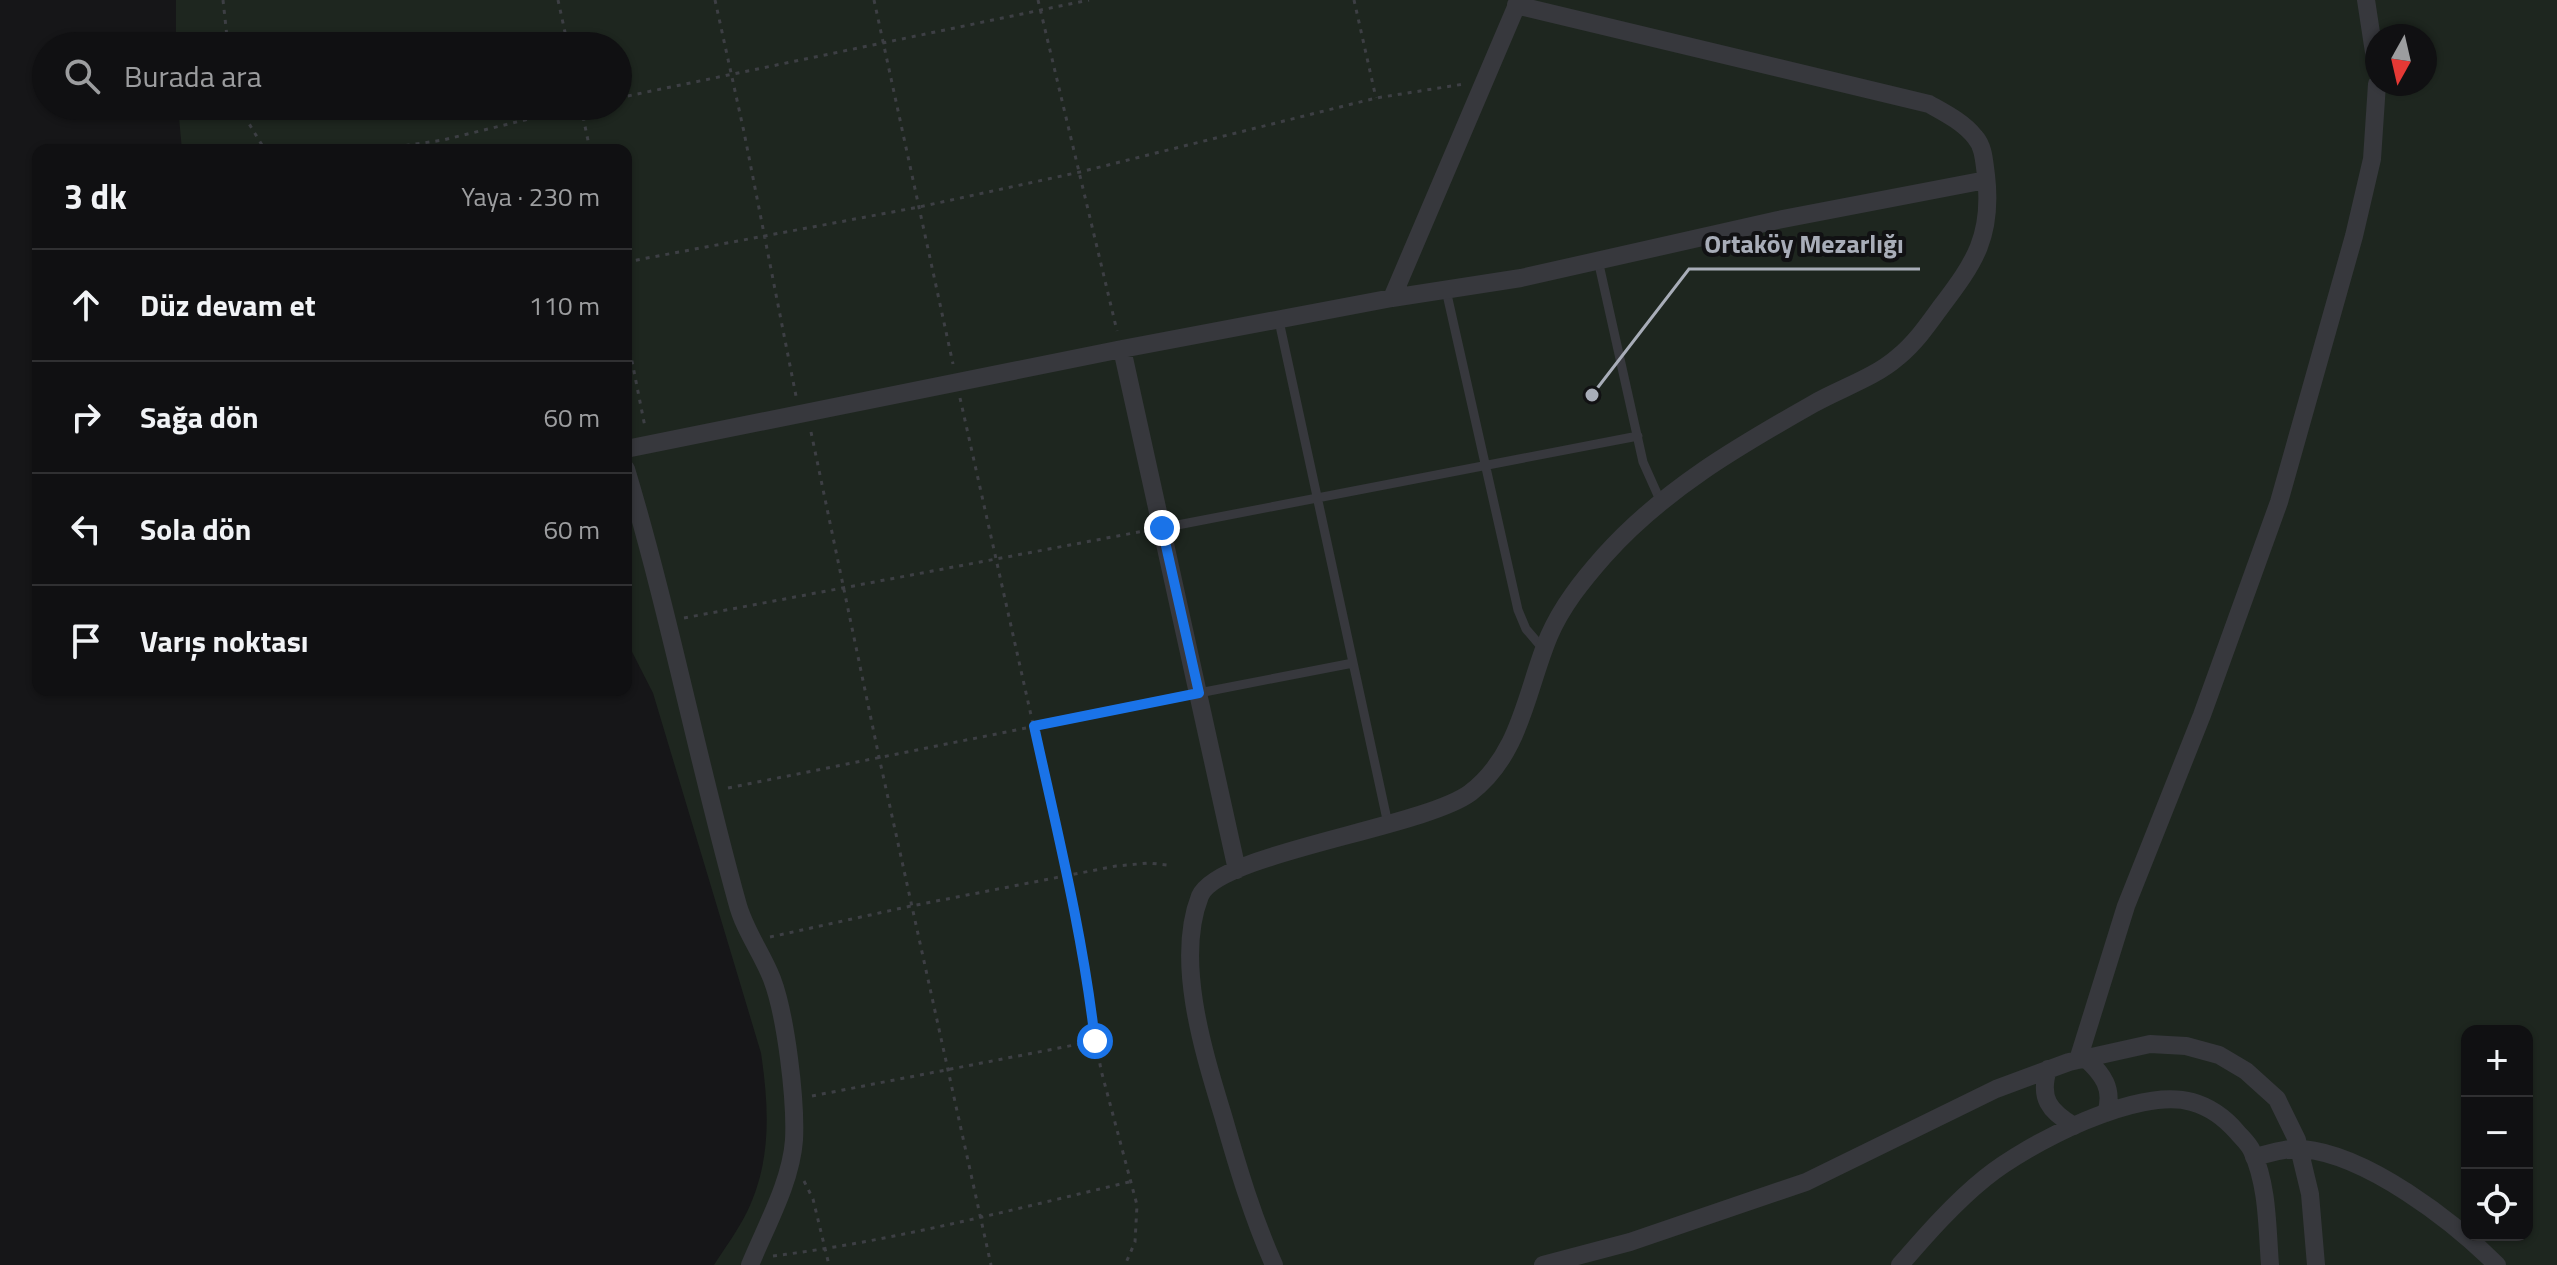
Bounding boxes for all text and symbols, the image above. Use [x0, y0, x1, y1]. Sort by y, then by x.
north arrow [2365, 24, 2437, 96]
search box [32, 32, 632, 120]
text: Burada ara [124, 53, 262, 99]
icon: search [60, 54, 104, 98]
text: 3 dk [64, 170, 127, 222]
text: Yaya · 230 m [461, 177, 600, 216]
callout: Ortaköy Mezarlığı [1689, 219, 1920, 269]
text: Ortaköy Mezarlığı [1704, 224, 1904, 263]
text: Düz devam et [140, 282, 316, 328]
icon: ahead [64, 283, 108, 327]
text: 110 m [529, 286, 600, 325]
text: Sağa dön [140, 394, 259, 440]
icon: right [64, 395, 108, 439]
text: 60 m [543, 398, 600, 437]
text: Sola dön [140, 506, 251, 552]
icon: left [64, 507, 108, 551]
text: 60 m [543, 510, 600, 549]
route end [1144, 510, 1180, 546]
text: Varış noktası [140, 618, 309, 664]
icon: arrive [64, 619, 108, 663]
route start [1077, 1023, 1113, 1059]
map controls [2461, 1025, 2533, 1241]
button: + [2461, 1025, 2533, 1097]
button: − [2461, 1097, 2533, 1169]
button: locate [2461, 1169, 2533, 1241]

